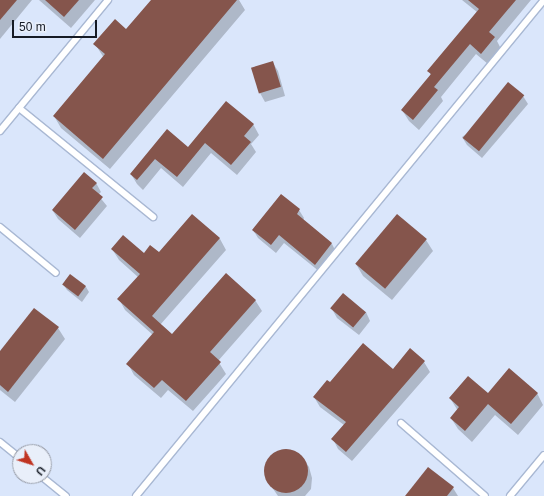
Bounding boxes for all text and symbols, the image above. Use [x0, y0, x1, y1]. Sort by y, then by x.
scale bar [14, 12, 99, 38]
text: 50 m [19, 20, 46, 34]
north arrow [12, 444, 52, 484]
text: U [33, 464, 48, 478]

